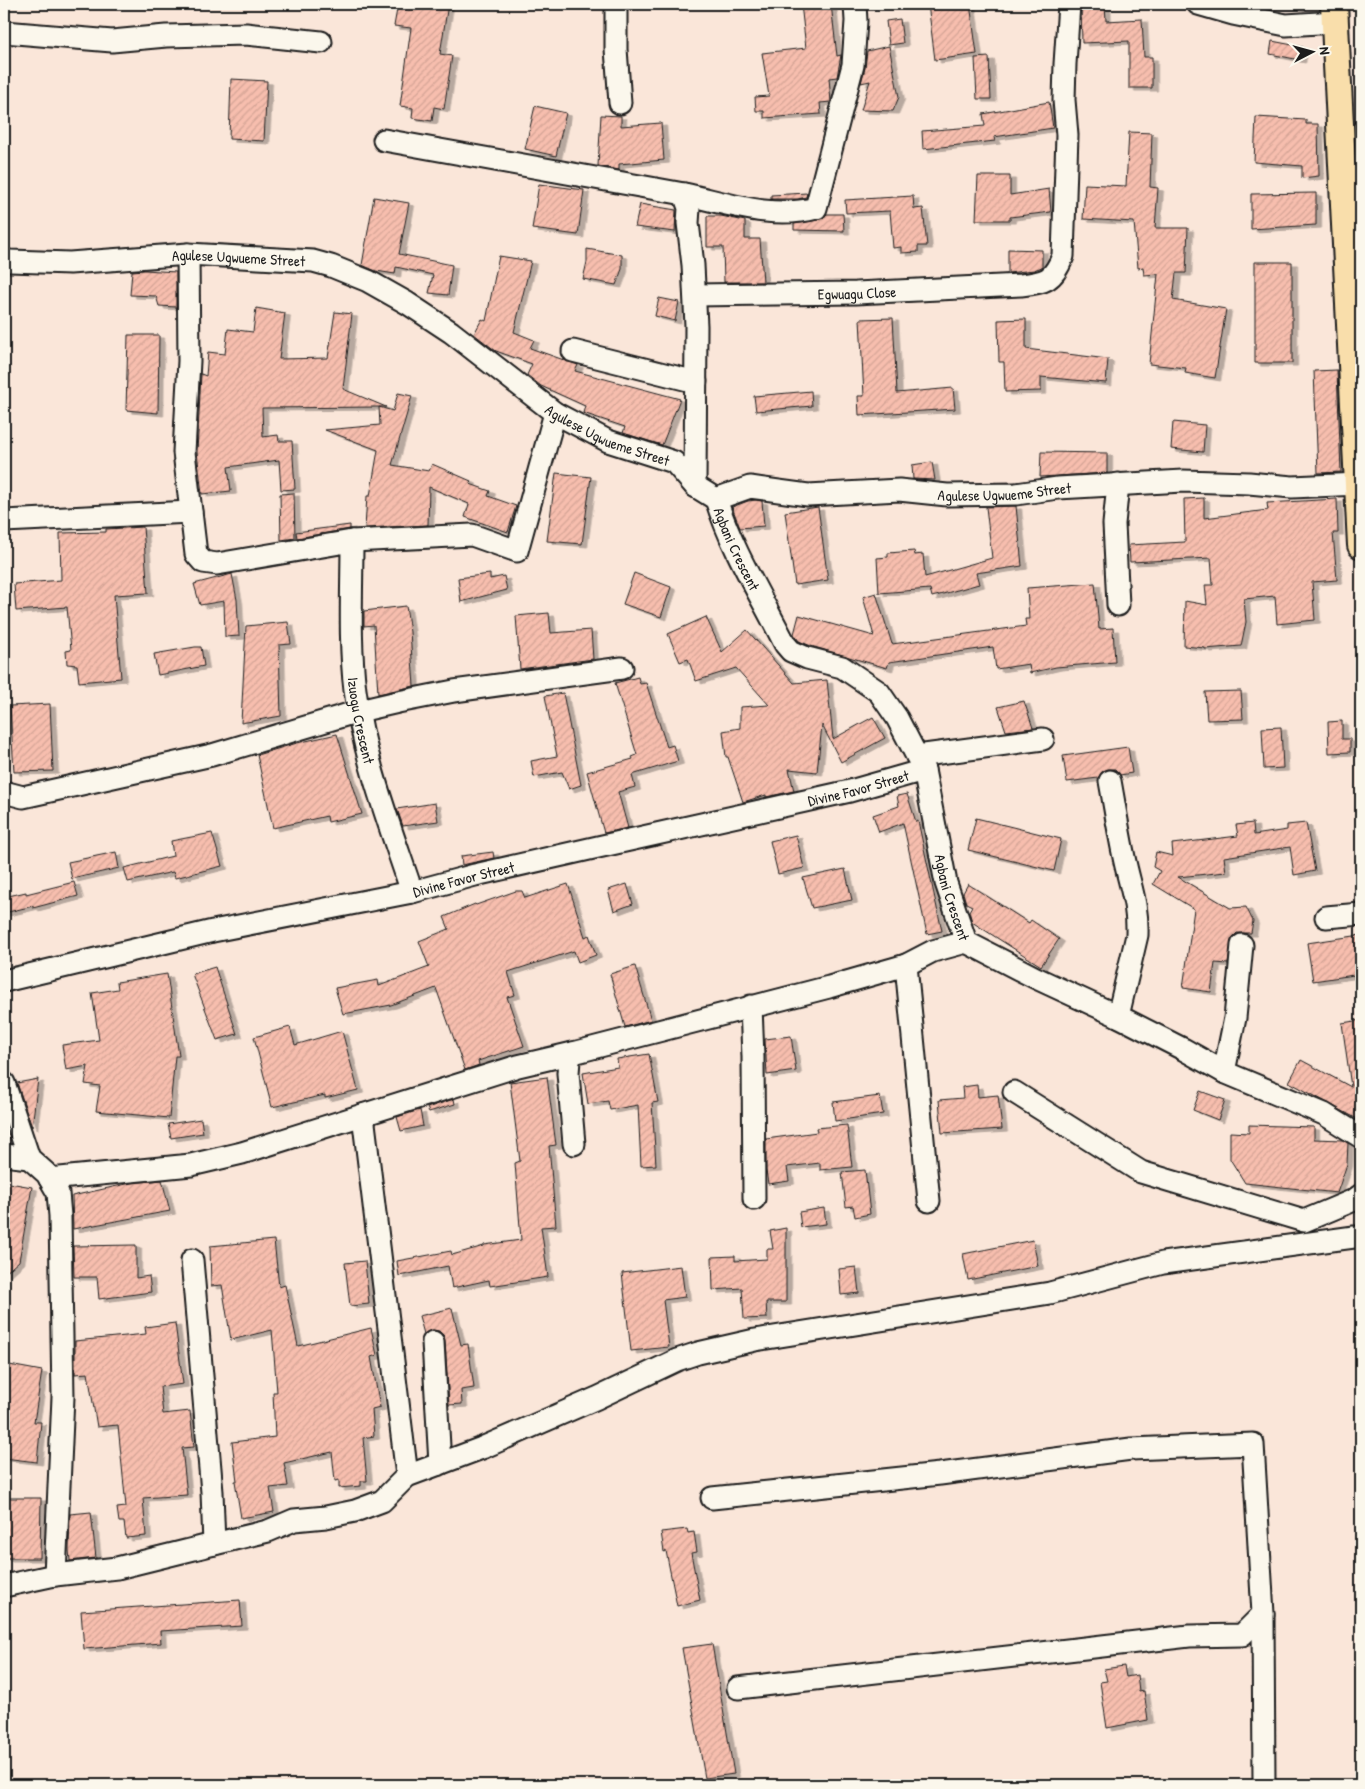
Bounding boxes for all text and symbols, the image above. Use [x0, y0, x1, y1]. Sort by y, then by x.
north arrow [1288, 28, 1338, 78]
text: N [1316, 46, 1335, 56]
street label: Agulese Ugwueme Street [171, 243, 307, 271]
street label: Egwuagu Close [818, 281, 897, 304]
street label: Agulese Ugwueme Street [541, 399, 673, 471]
street label: Agulese Ugwueme Street [937, 477, 1072, 506]
street label: Agbani Crescent [709, 504, 766, 595]
street label: Izuogu Crescent [343, 676, 381, 767]
street label: Divine Favor Street [806, 764, 912, 811]
street label: Agbani Crescent [930, 852, 975, 944]
street label: Divine Favor Street [411, 856, 517, 902]

